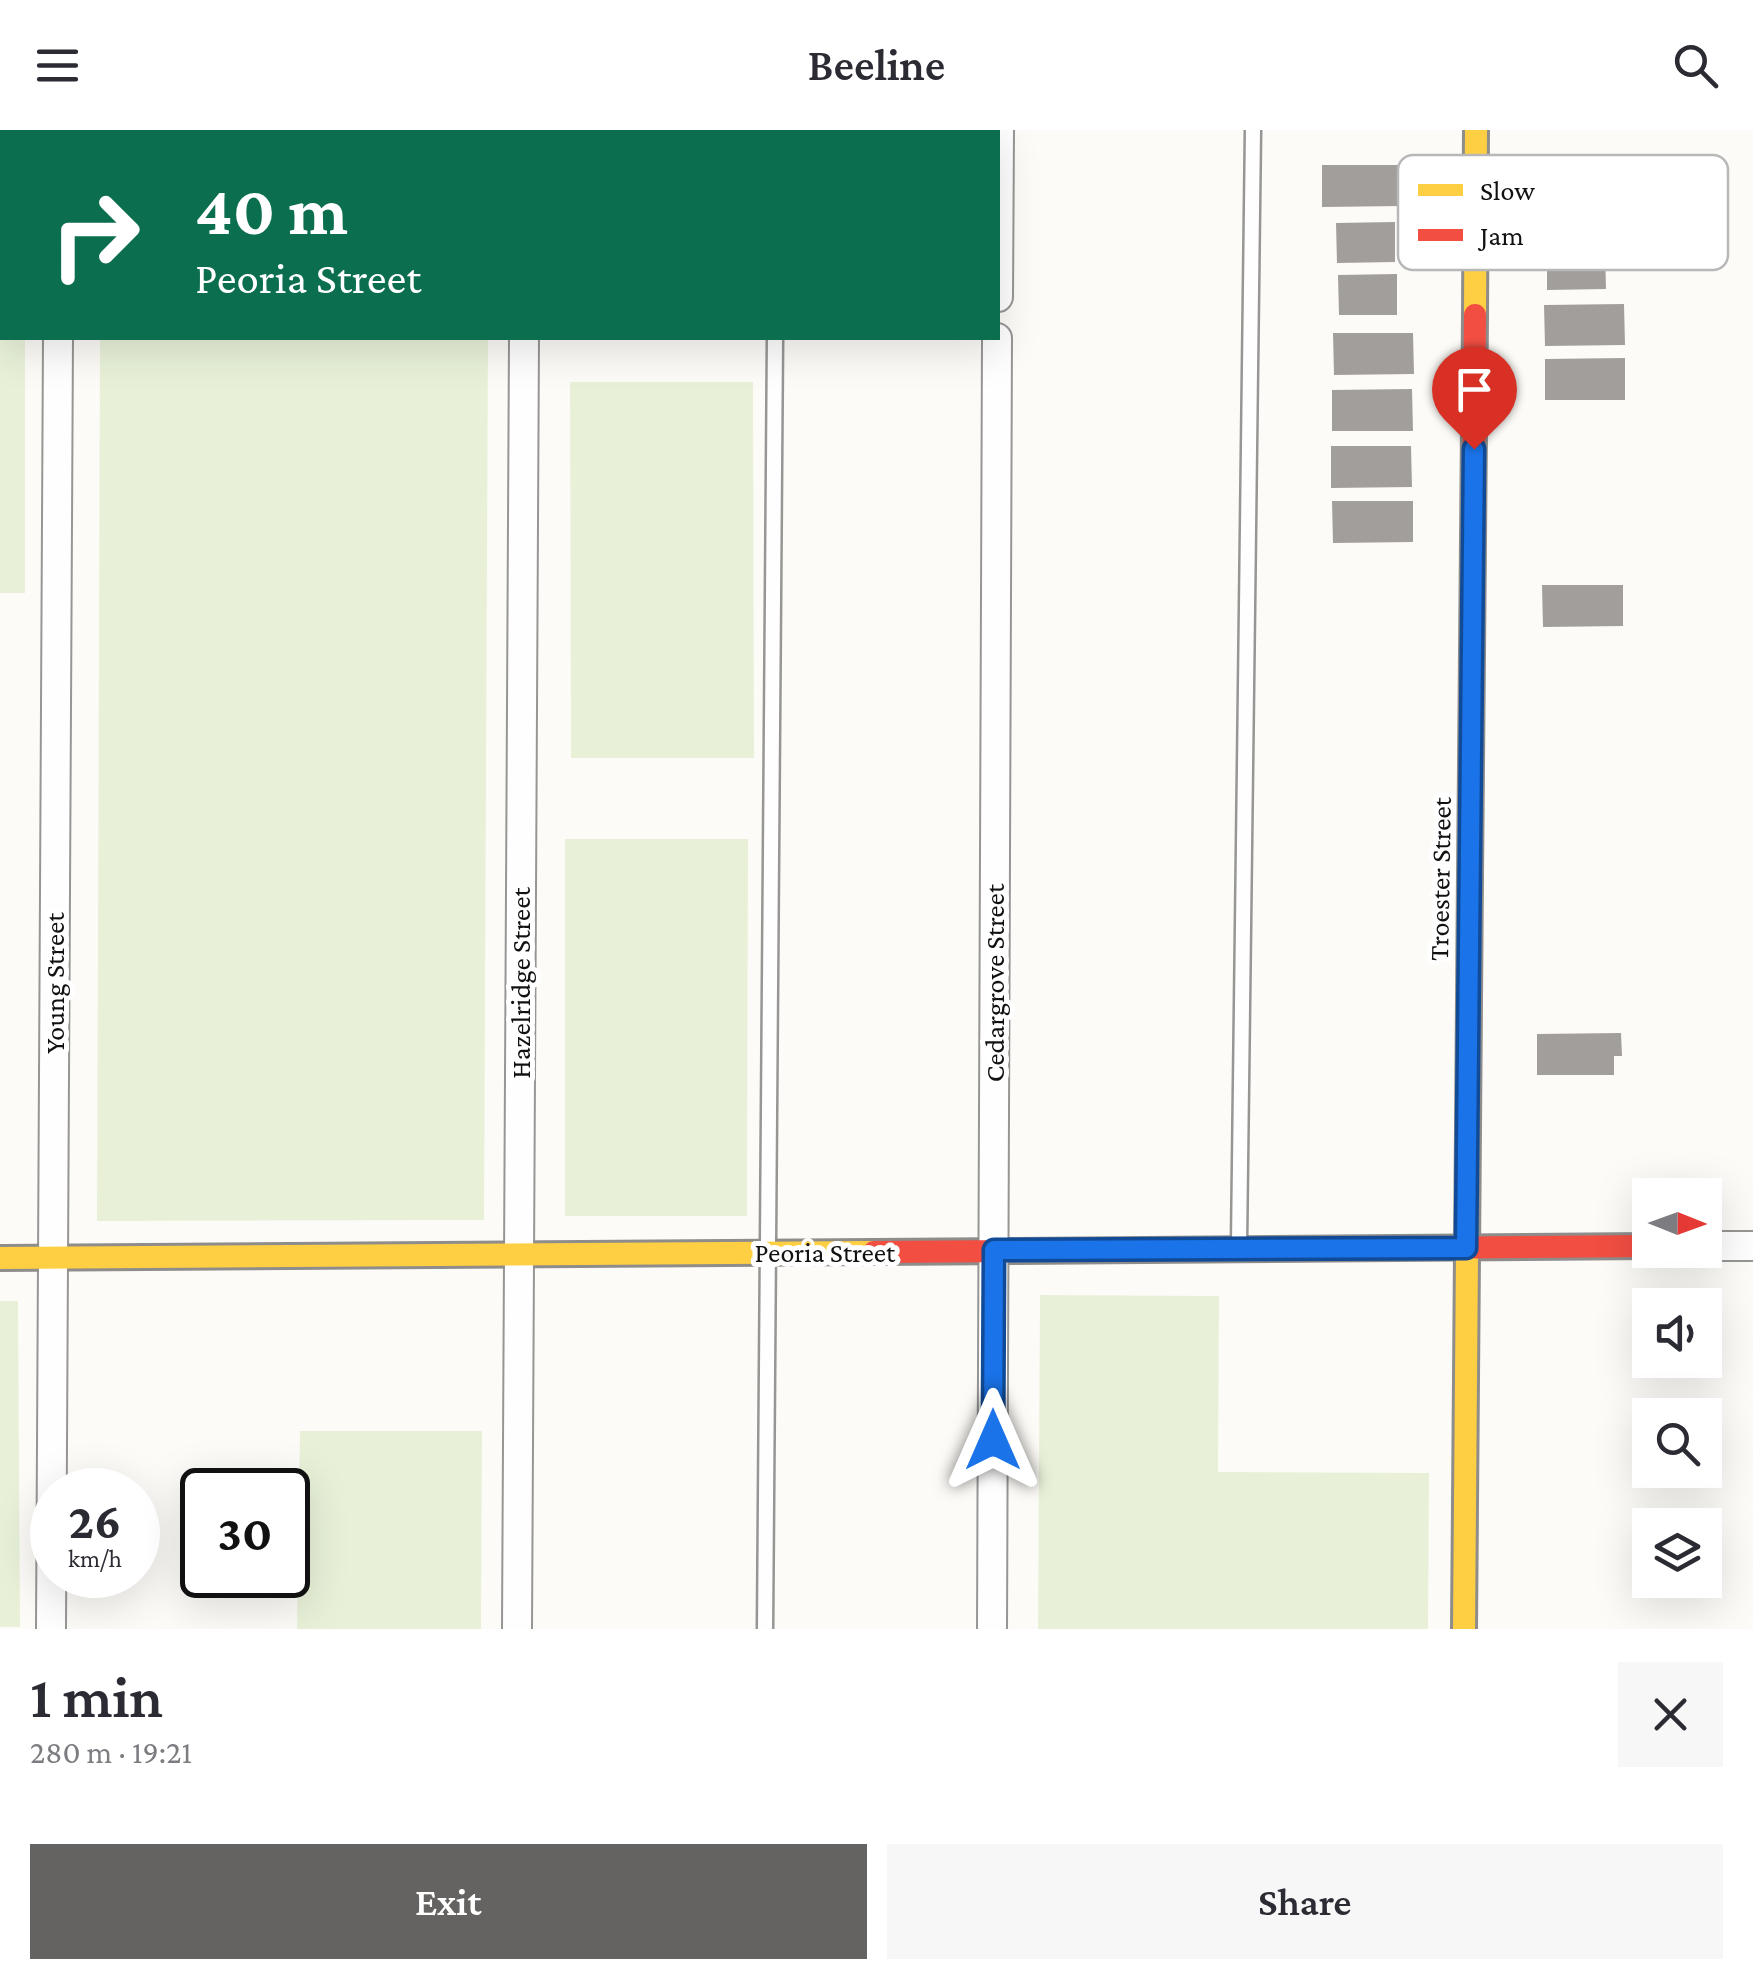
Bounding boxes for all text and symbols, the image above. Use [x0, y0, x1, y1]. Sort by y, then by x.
icon: menu [30, 38, 85, 93]
icon: search [1668, 38, 1723, 93]
text: Beeline [808, 40, 945, 90]
legend [1398, 155, 1728, 270]
icon: right [30, 170, 160, 300]
text: 40 m [195, 171, 348, 249]
text: Slow [1480, 175, 1535, 206]
text: Jam [1477, 220, 1524, 251]
text: Peoria Street [195, 253, 421, 303]
pin [1432, 347, 1517, 450]
icon: arrive [1447, 362, 1502, 417]
street label: Troester Street [1423, 796, 1457, 961]
street label: Cedargrove Street [979, 883, 1010, 1082]
street label: Hazelridge Street [505, 887, 536, 1079]
street label: Young Street [39, 912, 70, 1054]
north arrow [1632, 1178, 1722, 1268]
map controls [1632, 1178, 1722, 1598]
street label: Peoria Street [755, 1237, 896, 1268]
button: sound [1632, 1288, 1722, 1378]
position arrow [941, 1388, 1045, 1492]
button: search [1632, 1398, 1722, 1488]
speed limit sign: 30 [180, 1468, 310, 1598]
text: 26 [69, 1493, 121, 1549]
button: layers [1632, 1508, 1722, 1598]
text: km/h [68, 1545, 122, 1572]
button: close [1618, 1662, 1723, 1767]
text: 1 min [30, 1663, 163, 1730]
text: 280 m · 19:21 [30, 1734, 192, 1770]
button: Exit [30, 1844, 867, 1959]
button: Share [887, 1844, 1723, 1959]

